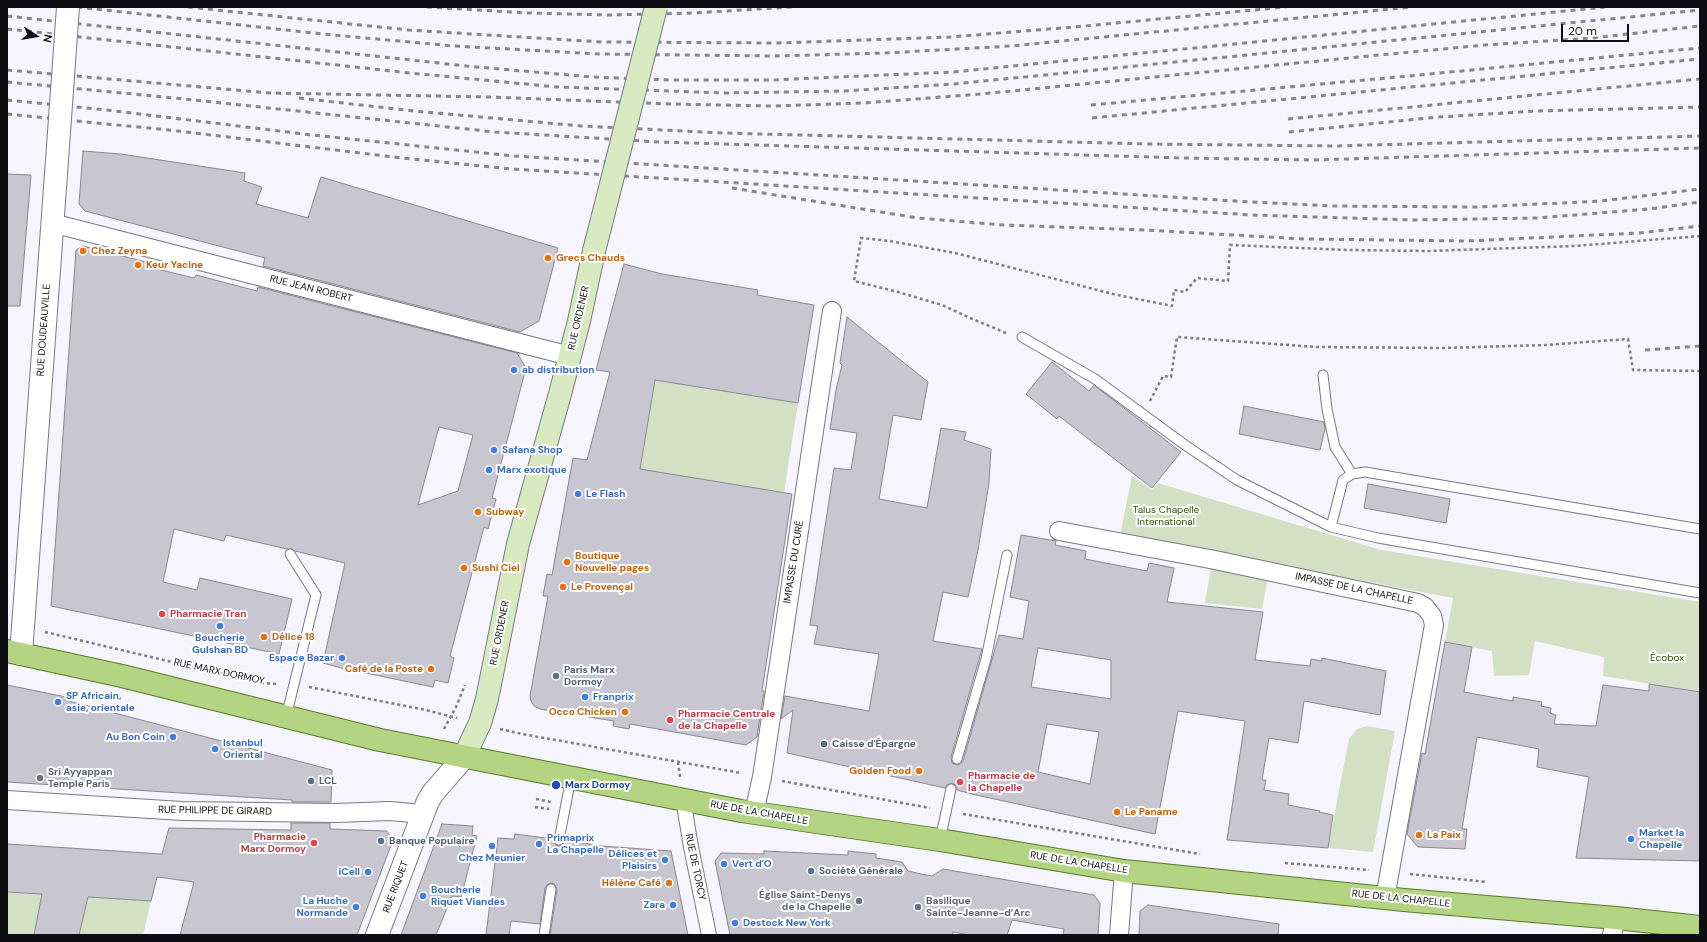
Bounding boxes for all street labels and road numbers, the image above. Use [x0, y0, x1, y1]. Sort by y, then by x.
street label: RUE JEAN ROBERT [269, 273, 353, 305]
street label: RUE DOUDEAUVILLE [35, 283, 53, 377]
street label: RUE ORDENER [566, 285, 592, 351]
street label: IMPASSE DU CURÉ [782, 520, 806, 604]
street label: IMPASSE DE LA CHAPELLE [1294, 571, 1414, 607]
street label: RUE ORDENER [488, 600, 512, 666]
street label: RUE MARX DORMOY [173, 657, 265, 687]
street label: RUE DE LA CHAPELLE [709, 799, 809, 827]
street label: RUE PHILIPPE DE GIRARD [158, 804, 272, 818]
street label: RUE DE TORCY [682, 833, 708, 901]
street label: RUE DE LA CHAPELLE [1029, 849, 1129, 877]
street label: RUE RIQUET [381, 859, 411, 915]
street label: RUE DE LA CHAPELLE [1351, 888, 1451, 910]

